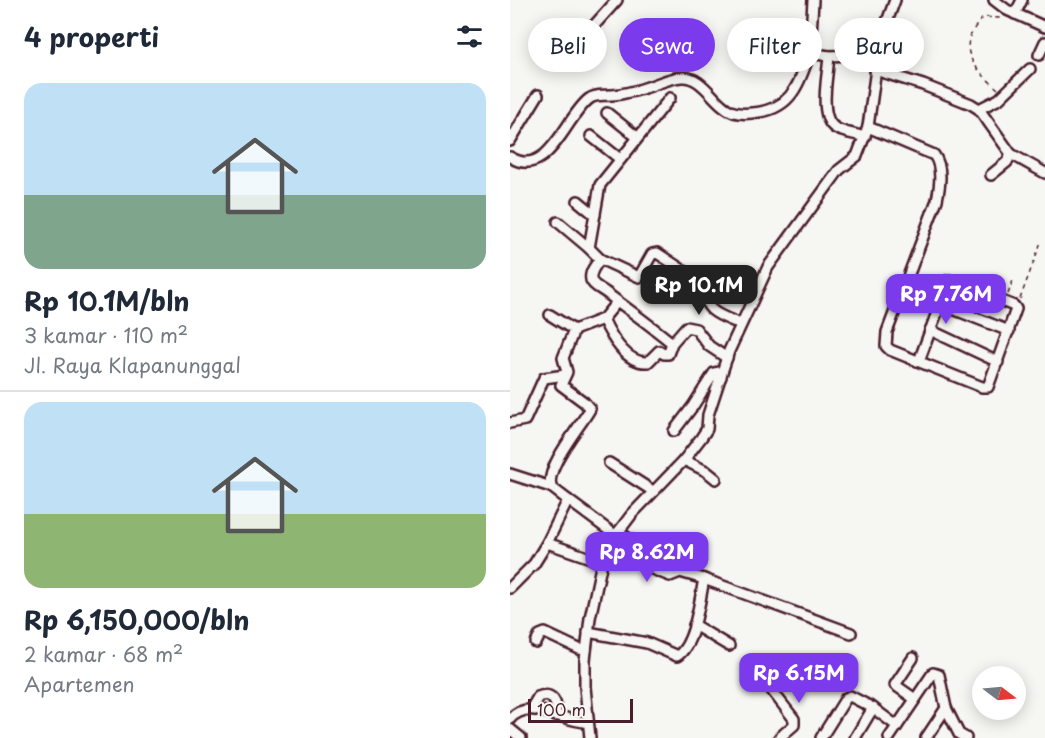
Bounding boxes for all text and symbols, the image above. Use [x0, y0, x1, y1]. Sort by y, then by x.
text: 4 properti [24, 17, 159, 56]
chip: Beli [528, 18, 607, 72]
chip: Sewa [619, 18, 715, 72]
chip: Filter [727, 18, 822, 72]
chip: Baru [834, 18, 924, 72]
icon: filters [453, 20, 486, 53]
icon: home [201, 122, 309, 230]
pin: Rp 10.1M [637, 265, 761, 316]
text: Rp 10.1M [655, 269, 743, 299]
pin: Rp 7.76M [884, 274, 1008, 325]
text: Rp 7.76M [900, 278, 992, 308]
text: Rp 10.1M/bln [24, 281, 189, 320]
text: 3 kamar · 110 m² [24, 320, 188, 350]
text: Jl. Raya Klapanunggal [24, 350, 241, 380]
icon: home [201, 441, 309, 549]
pin: Rp 8.62M [585, 532, 709, 583]
text: Rp 8.62M [599, 536, 695, 566]
text: Rp 6,150,000/bln [24, 600, 249, 639]
text: 2 kamar · 68 m² [24, 639, 183, 669]
pin: Rp 6.15M [737, 653, 861, 704]
text: Rp 6.15M [753, 657, 845, 687]
north arrow [972, 666, 1026, 720]
map controls [972, 666, 1026, 720]
text: Apartemen [24, 669, 135, 699]
scale bar [528, 696, 633, 724]
text: 100 m [537, 697, 586, 721]

